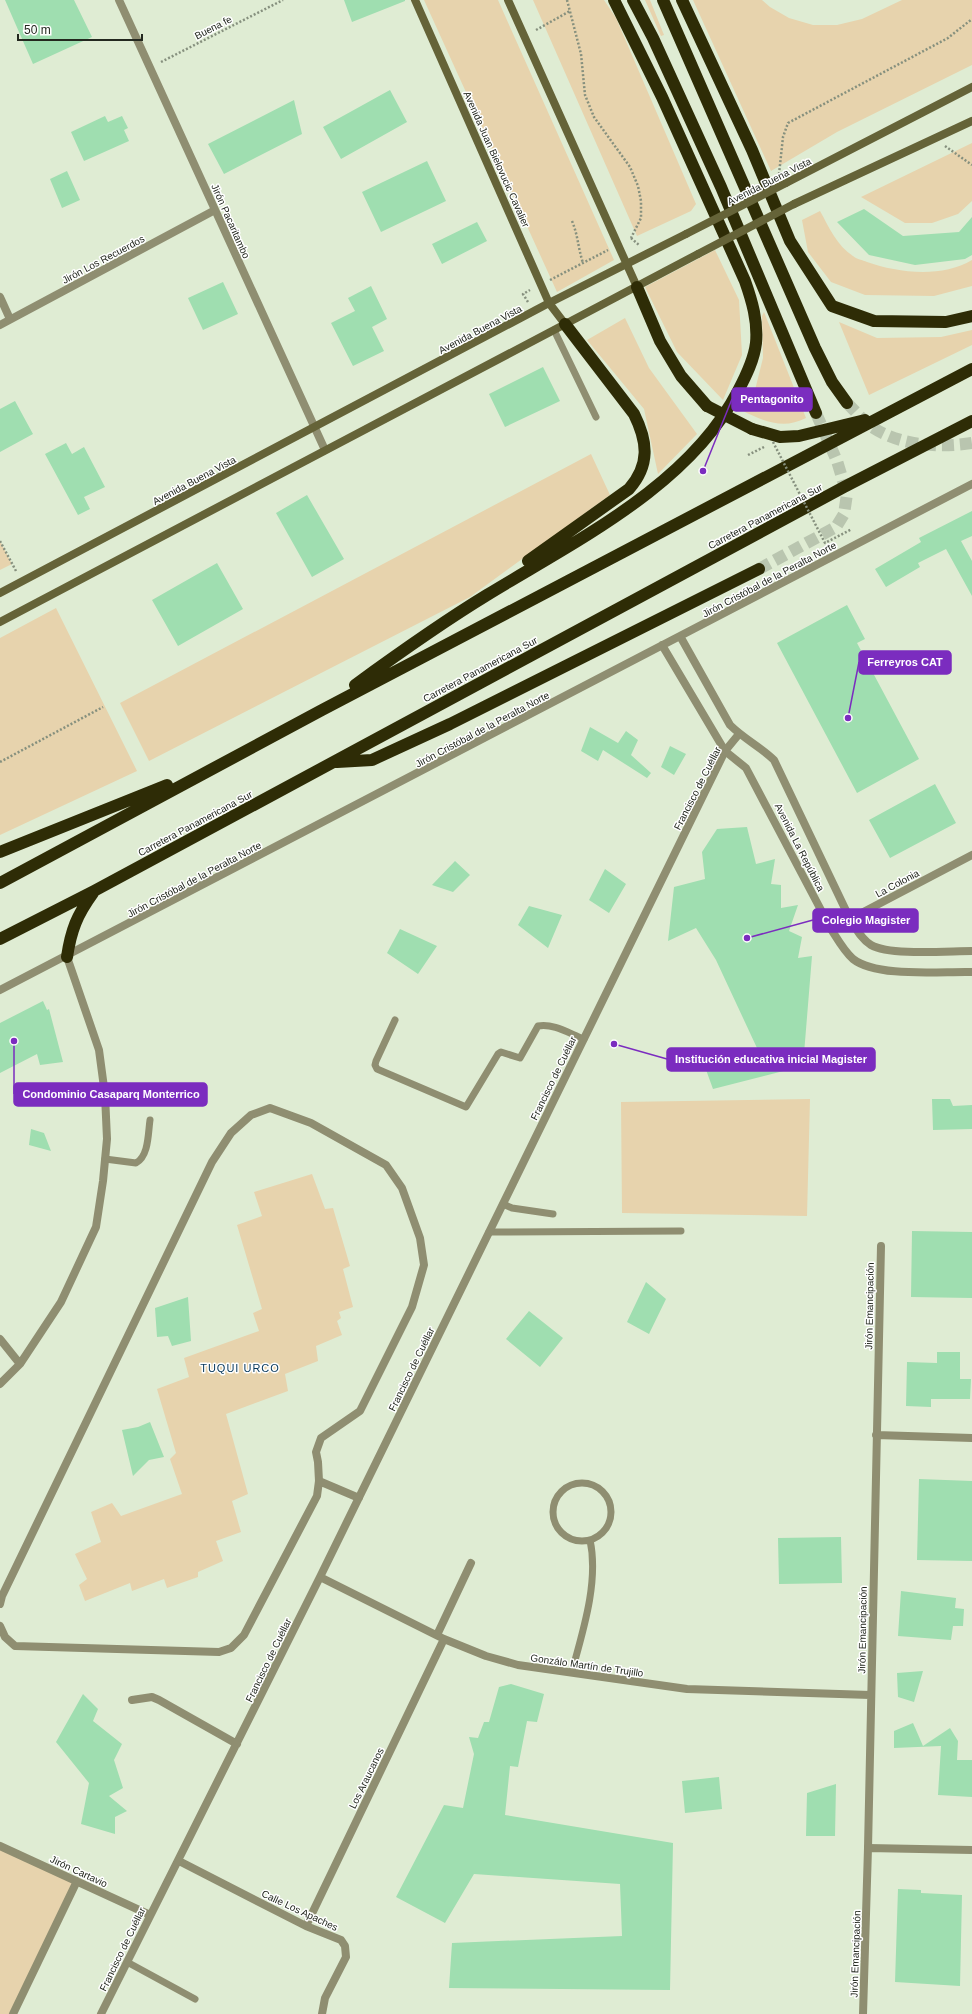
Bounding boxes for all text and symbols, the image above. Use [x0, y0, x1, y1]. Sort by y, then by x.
street label: Buena fe [193, 13, 234, 41]
scale bar [18, 16, 142, 42]
text: 50 m [24, 23, 51, 37]
street label: Avenida Juan Bielovucic Cavalier [461, 90, 532, 230]
street label: Avenida Buena Vista [726, 155, 813, 207]
street label: Jirón Pacaritambo [209, 182, 252, 261]
street label: Jirón Los Recuerdos [60, 233, 146, 286]
street label: Avenida Buena Vista [437, 303, 524, 356]
callout: Pentagonito [732, 388, 812, 411]
text: Pentagonito [740, 393, 804, 405]
street label: Avenida Buena Vista [151, 454, 238, 507]
street label: Carretera Panamericana Sur [706, 481, 825, 551]
street label: Jirón Cristóbal de la Peralta Norte [700, 539, 838, 620]
street label: Carretera Panamericana Sur [421, 634, 540, 704]
callout: Ferreyros CAT [859, 651, 951, 674]
text: Ferreyros CAT [867, 656, 943, 668]
street label: Jirón Cristóbal de la Peralta Norte [413, 689, 551, 770]
street label: Francisco de Cuéllar [672, 744, 723, 832]
street label: Carretera Panamericana Sur [136, 788, 255, 858]
street label: Avenida La República [773, 801, 827, 893]
street label: Jirón Cristóbal de la Peralta Norte [125, 839, 263, 920]
street label: La Colonia [874, 867, 921, 900]
callout: Colegio Magister [813, 909, 918, 932]
text: Colegio Magister [822, 914, 911, 926]
street label: Francisco de Cuéllar [528, 1034, 579, 1122]
callout: Institución educativa inicial Magister [667, 1048, 875, 1071]
text: Institución educativa inicial Magister [675, 1053, 868, 1065]
callout: Condominio Casaparq Monterrico [14, 1083, 207, 1106]
text: Condominio Casaparq Monterrico [22, 1088, 200, 1100]
street label: Jirón Emancipación [863, 1262, 876, 1350]
street label: Francisco de Cuéllar [386, 1325, 437, 1413]
district label: TUQUI URCO [200, 1362, 280, 1374]
street label: Jirón Emancipación [856, 1586, 869, 1674]
street label: Francisco de Cuéllar [243, 1616, 294, 1704]
street label: Gonzálo Martín de Trujillo [530, 1652, 645, 1679]
street label: Los Araucanos [347, 1746, 386, 1810]
street label: Jirón Cartavio [49, 1853, 109, 1890]
street label: Calle Los Apaches [260, 1888, 340, 1933]
street label: Francisco de Cuéllar [97, 1905, 148, 1993]
street label: Jirón Emancipación [848, 1910, 863, 1998]

